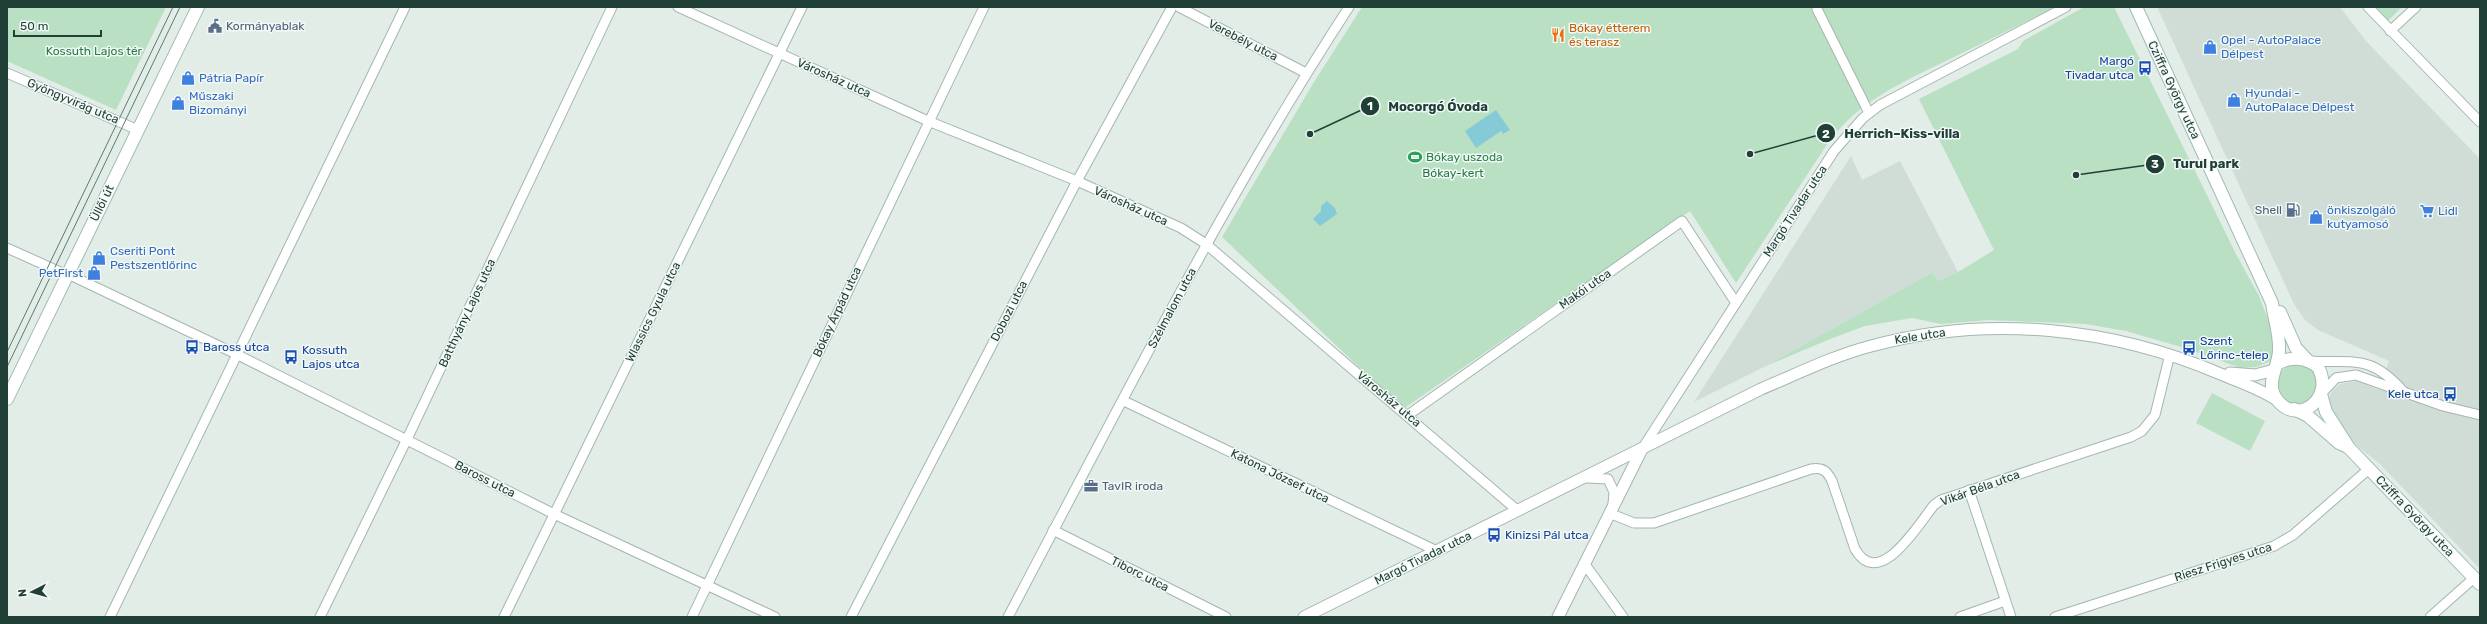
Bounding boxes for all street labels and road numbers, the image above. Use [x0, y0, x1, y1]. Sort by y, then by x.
street label: Verebély utca [1206, 16, 1280, 64]
street label: Cziffra György utca [2145, 39, 2203, 141]
street label: Városház utca [795, 55, 873, 101]
street label: Gyöngyvirág utca [25, 75, 121, 127]
street label: Margó Tivadar utca [1760, 163, 1830, 259]
street label: Üllői út [87, 182, 117, 224]
street label: Városház utca [1092, 183, 1170, 229]
street label: Batthyány Lajos utca [436, 257, 498, 369]
street label: Wlassics Gyula utca [623, 260, 683, 364]
street label: Bókay Árpád utca [810, 265, 864, 359]
street label: Szélmalom utca [1145, 265, 1199, 351]
street label: Makói utca [1556, 266, 1614, 312]
street label: Dobozi utca [988, 278, 1030, 344]
street label: Kele utca [1894, 325, 1946, 347]
street label: Városház utca [1354, 368, 1424, 430]
street label: Katona József utca [1228, 446, 1332, 506]
street label: Baross utca [452, 458, 518, 500]
street label: Vikár Béla utca [1939, 467, 2021, 509]
street label: Cziffra György utca [2373, 473, 2457, 559]
street label: Margó Tivadar utca [1372, 528, 1474, 588]
street label: Riesz Frigyes utca [2173, 540, 2273, 584]
street label: Tiborc utca [1109, 553, 1171, 595]

